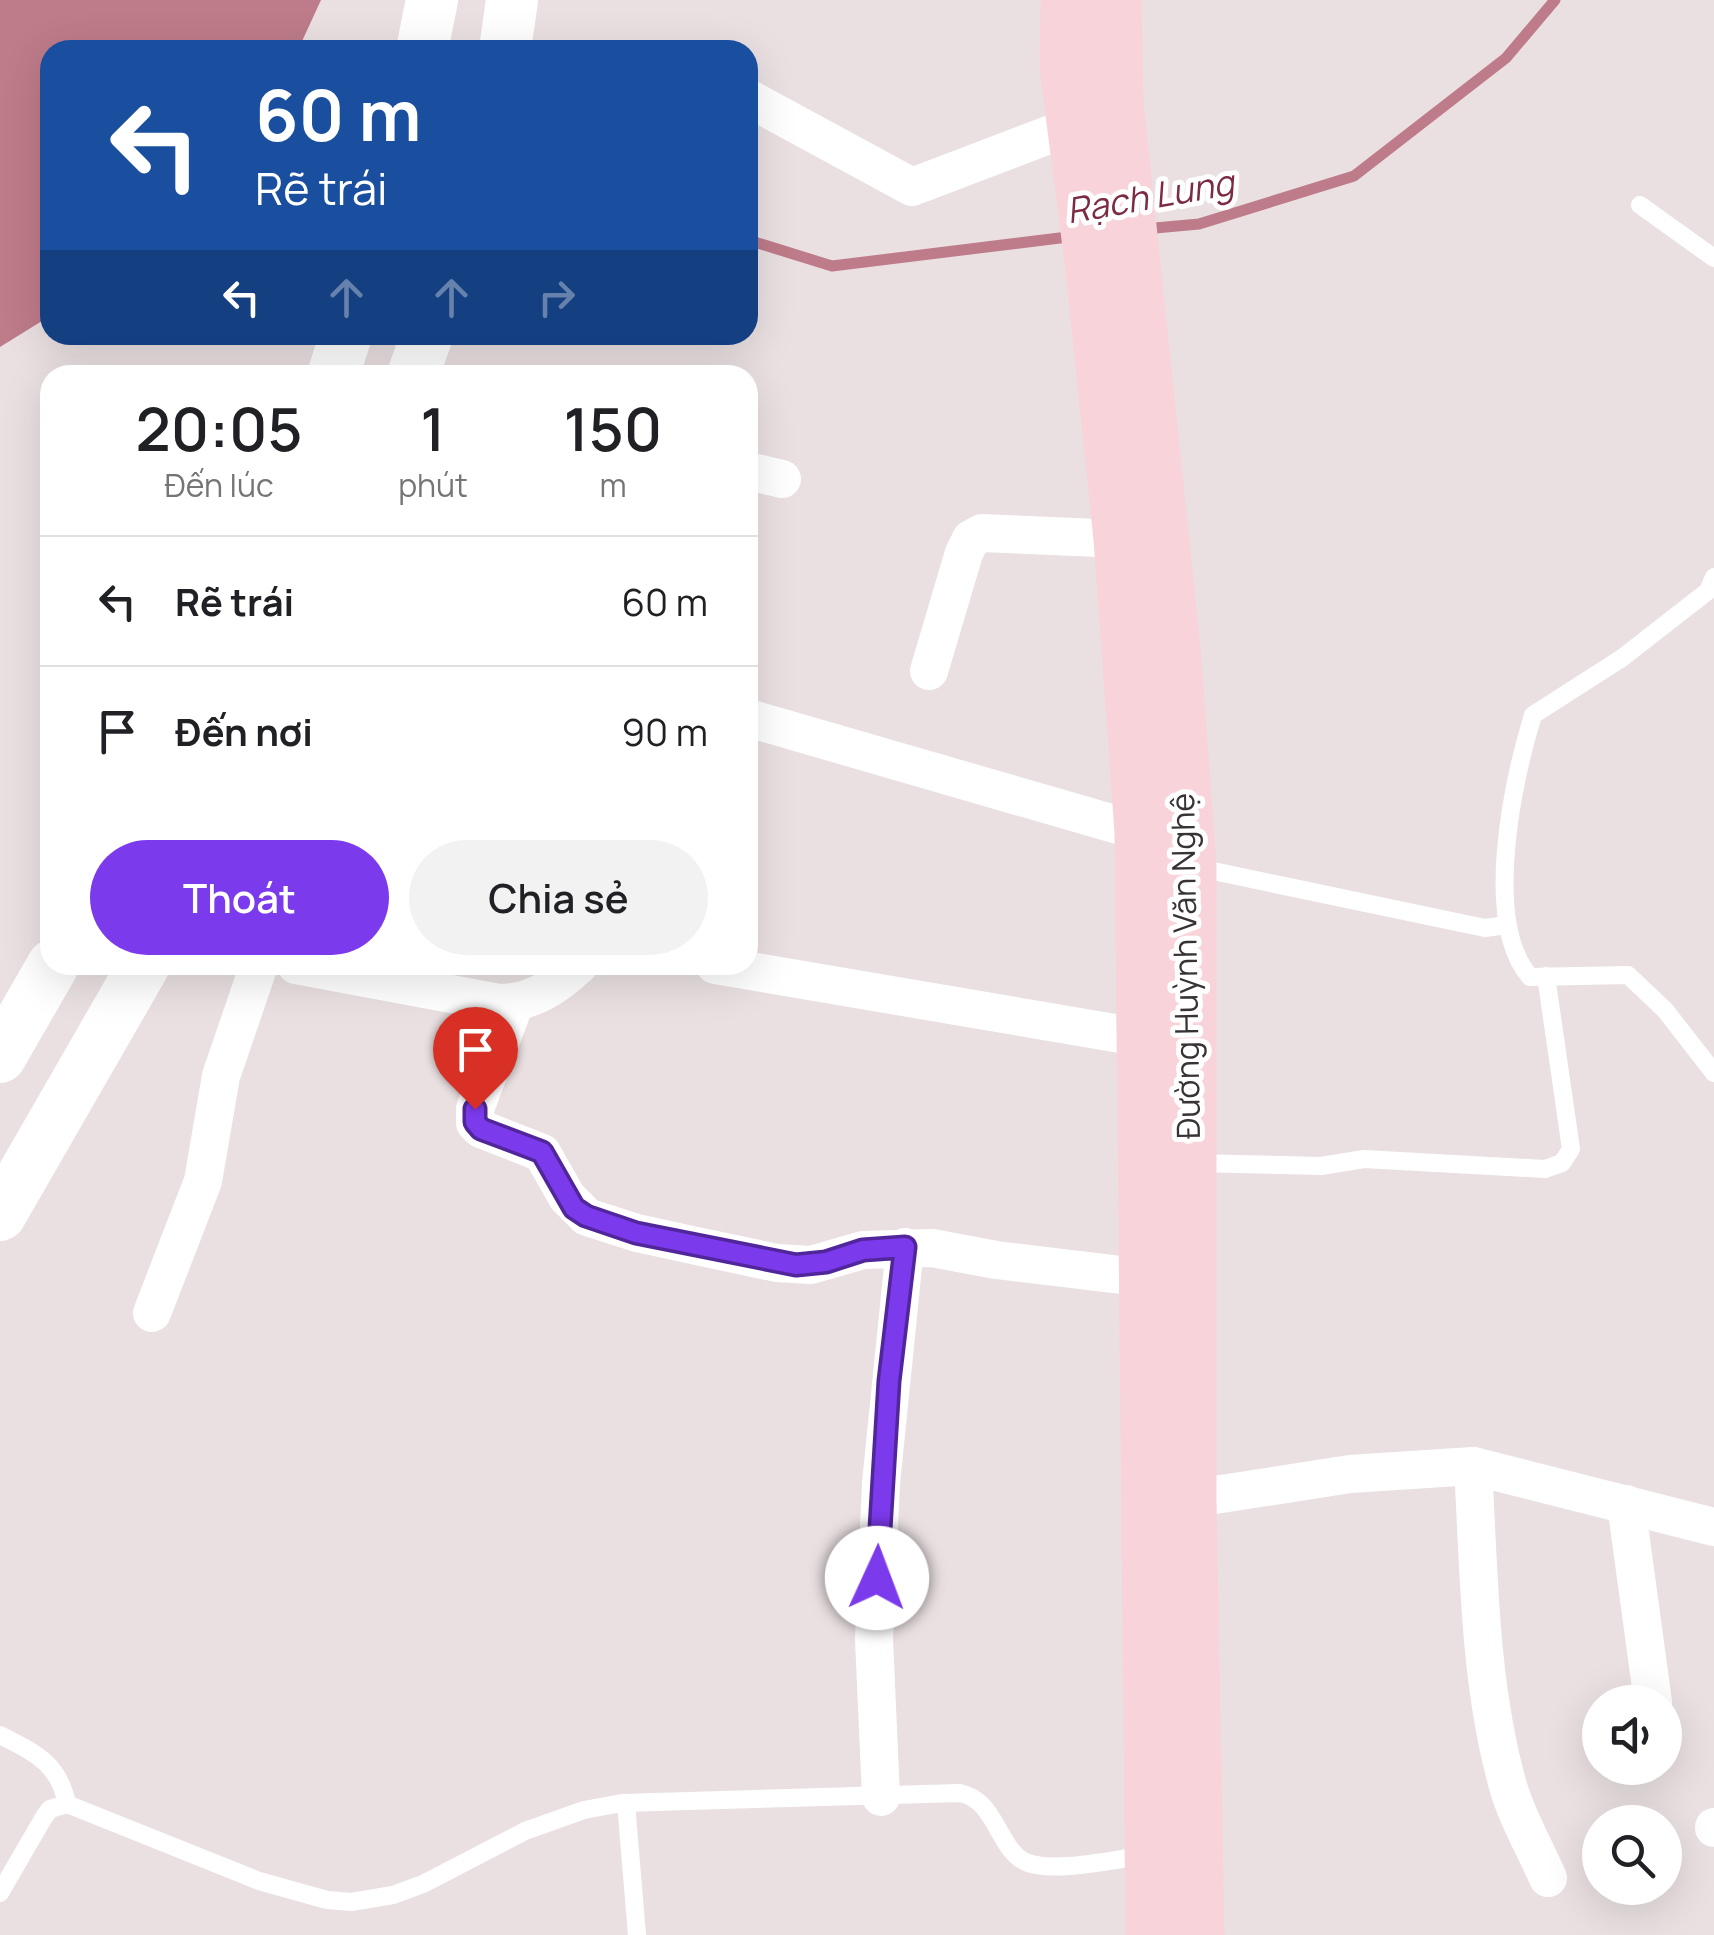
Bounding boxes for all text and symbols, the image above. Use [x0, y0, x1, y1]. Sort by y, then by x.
text: 60 m [255, 66, 422, 162]
icon: left [90, 80, 220, 210]
text: Rẽ trái [255, 157, 388, 219]
water label: Rạch Lung [1063, 157, 1240, 234]
icon: left [214, 270, 269, 325]
icon: ahead [319, 270, 374, 325]
icon: ahead [424, 270, 479, 325]
icon: right [529, 270, 584, 325]
text: 20:05 [136, 387, 303, 469]
text: 1 [420, 387, 446, 469]
text: 150 [564, 387, 662, 469]
text: Đến lúc [165, 463, 274, 507]
text: phút [398, 463, 468, 507]
text: m [599, 463, 627, 507]
icon: left [90, 574, 145, 629]
text: Rẽ trái [175, 575, 294, 627]
text: 60 m [621, 575, 708, 627]
icon: arrive [90, 704, 145, 759]
text: Đến nơi [175, 705, 313, 757]
text: 90 m [621, 705, 708, 757]
street label: Đường Huỳnh Văn Nghệ [1160, 793, 1210, 1139]
button: Thoát [90, 840, 389, 955]
button: Chia sẻ [409, 840, 708, 955]
pin [433, 1007, 518, 1110]
icon: arrive [448, 1022, 503, 1077]
position arrow [825, 1526, 929, 1630]
map controls [1582, 1685, 1682, 1905]
button: sound [1582, 1685, 1682, 1785]
button: search [1582, 1805, 1682, 1905]

